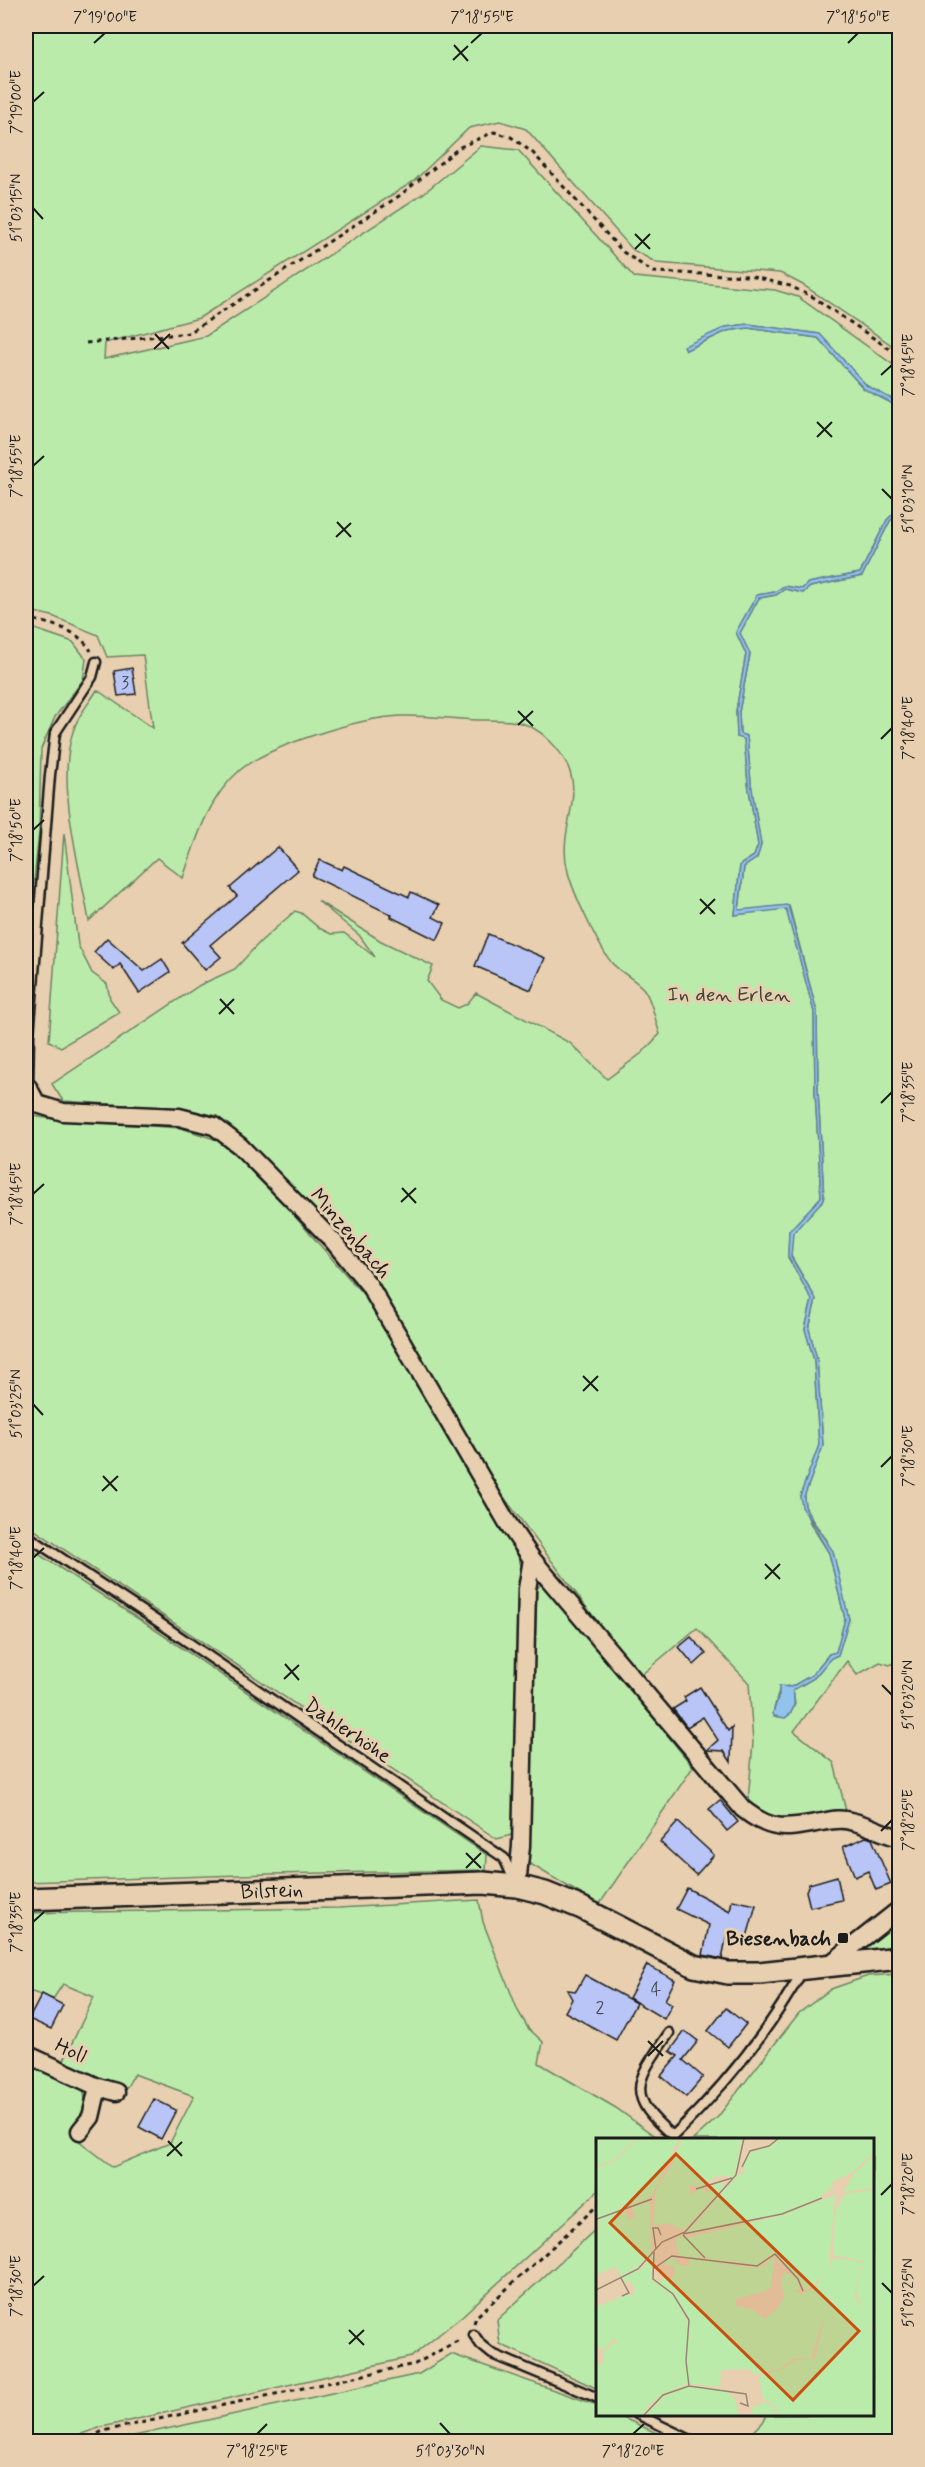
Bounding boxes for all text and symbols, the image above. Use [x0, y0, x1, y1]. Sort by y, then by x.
text: 7°19'00"E [73, 8, 137, 28]
text: 7°18'55"E [450, 8, 514, 28]
text: 7°18'50"E [826, 8, 890, 28]
text: 7°19'00"E [7, 70, 27, 134]
text: 51°03'15"N [7, 174, 27, 242]
text: 7°18'45"E [899, 333, 919, 397]
text: 7°18'55"E [7, 434, 27, 498]
text: 51°03'10"N [899, 464, 919, 534]
house number: 3 [121, 671, 129, 695]
text: 7°18'40"E [899, 696, 919, 760]
text: 7°18'50"E [7, 798, 27, 862]
park label: In den Erlen [668, 981, 791, 1009]
text: 7°18'35"E [899, 1061, 919, 1123]
text: 7°18'45"E [7, 1162, 27, 1226]
street label: Minzenbach [303, 1182, 397, 1285]
text: 51°03'25"N [7, 1369, 27, 1439]
text: 7°18'30"E [899, 1425, 919, 1487]
text: 7°18'40"E [7, 1526, 27, 1590]
text: 51°03'20"N [899, 1660, 919, 1730]
street label: Dahlerhöhe [298, 1691, 397, 1770]
text: 7°18'25"E [899, 1789, 919, 1851]
street label: Bilstein [240, 1876, 304, 1906]
text: 7°18'35"E [7, 1891, 27, 1953]
place label: Biesenbach [726, 1925, 831, 1953]
marker: Biesenbach [836, 1931, 850, 1945]
house number: 4 [651, 1978, 661, 2002]
house number: 2 [596, 1996, 605, 2020]
street label: Holl [50, 2032, 91, 2070]
inset map [596, 2138, 874, 2416]
text: 7°18'20"E [899, 2153, 919, 2215]
text: 7°18'30"E [7, 2255, 27, 2317]
text: 51°03'25"N [899, 2258, 919, 2328]
text: 7°18'25"E [226, 2442, 288, 2462]
text: 51°03'30"N [415, 2442, 485, 2462]
text: 7°18'20"E [602, 2442, 664, 2462]

